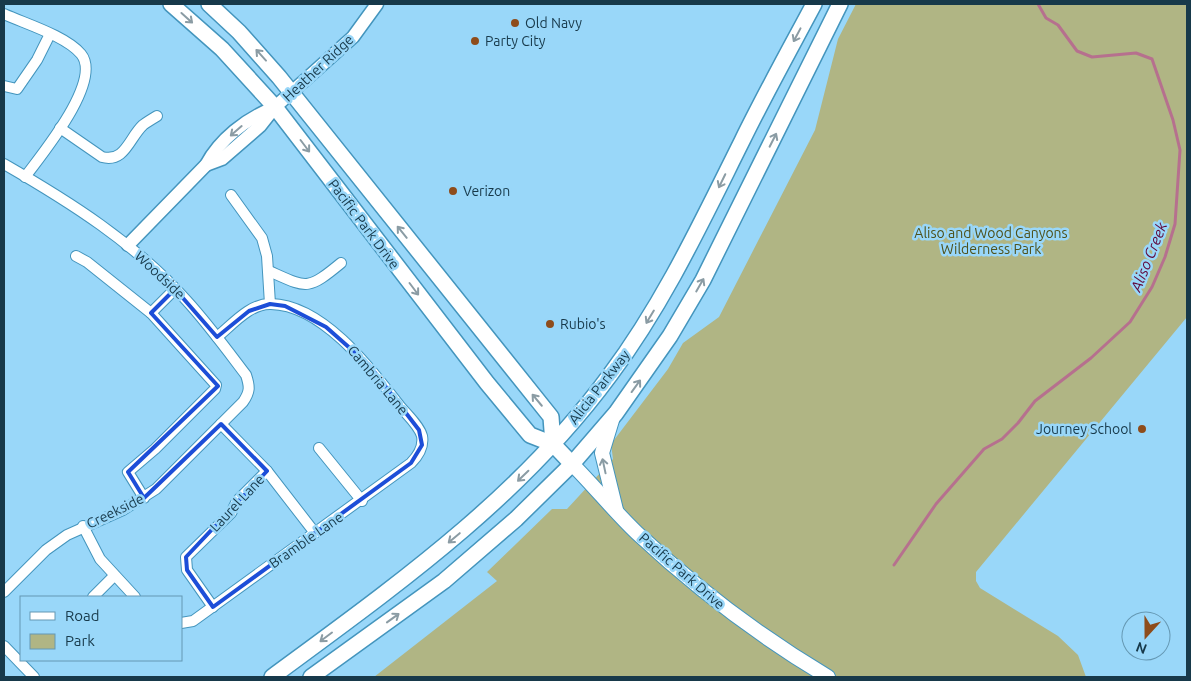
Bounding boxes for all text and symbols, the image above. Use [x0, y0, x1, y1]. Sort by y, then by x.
one-way arrow [181, 12, 194, 24]
place label: Old Navy [525, 15, 582, 31]
marker: Old Navy [509, 17, 521, 29]
one-way arrow [792, 28, 802, 43]
street label: Heather Ridge [279, 31, 357, 105]
place label: Party City [485, 33, 546, 49]
marker: Party City [469, 35, 481, 47]
one-way arrow [255, 49, 267, 62]
one-way arrow [230, 125, 243, 136]
one-way arrow [768, 132, 778, 147]
one-way arrow [299, 139, 310, 152]
one-way arrow [717, 173, 727, 188]
street label: Pacific Park Drive [325, 176, 403, 272]
place label: Verizon [463, 183, 510, 199]
marker: Verizon [447, 185, 459, 197]
water label: Aliso Creek [1127, 219, 1170, 295]
park label: Aliso and Wood Canyons Wilderness Park [914, 225, 1068, 257]
one-way arrow [397, 226, 408, 239]
street label: Woodside [132, 248, 188, 302]
one-way arrow [696, 278, 705, 293]
one-way arrow [409, 282, 420, 295]
one-way arrow [644, 309, 654, 323]
place label: Rubio's [560, 316, 606, 332]
marker: Rubio's [544, 318, 556, 330]
street label: Cambria Lane [344, 342, 412, 418]
street label: Alicia Parkway [565, 347, 633, 427]
one-way arrow [630, 379, 641, 393]
one-way arrow [531, 394, 542, 407]
place label: Journey School [1036, 421, 1132, 437]
marker: Journey School [1136, 423, 1148, 435]
one-way arrow [599, 458, 608, 474]
one-way arrow [517, 469, 529, 482]
street label: Laurel Lane [206, 471, 268, 535]
street label: Creekside [84, 490, 146, 532]
street label: Bramble Lane [266, 509, 346, 571]
street label: Pacific Park Drive [636, 530, 728, 612]
one-way arrow [448, 532, 461, 543]
legend [20, 596, 182, 661]
text: Road [65, 607, 100, 624]
north arrow [1121, 611, 1171, 661]
one-way arrow [386, 613, 400, 623]
text: Park [65, 632, 95, 649]
one-way arrow [319, 632, 333, 642]
text: N [1134, 639, 1149, 657]

